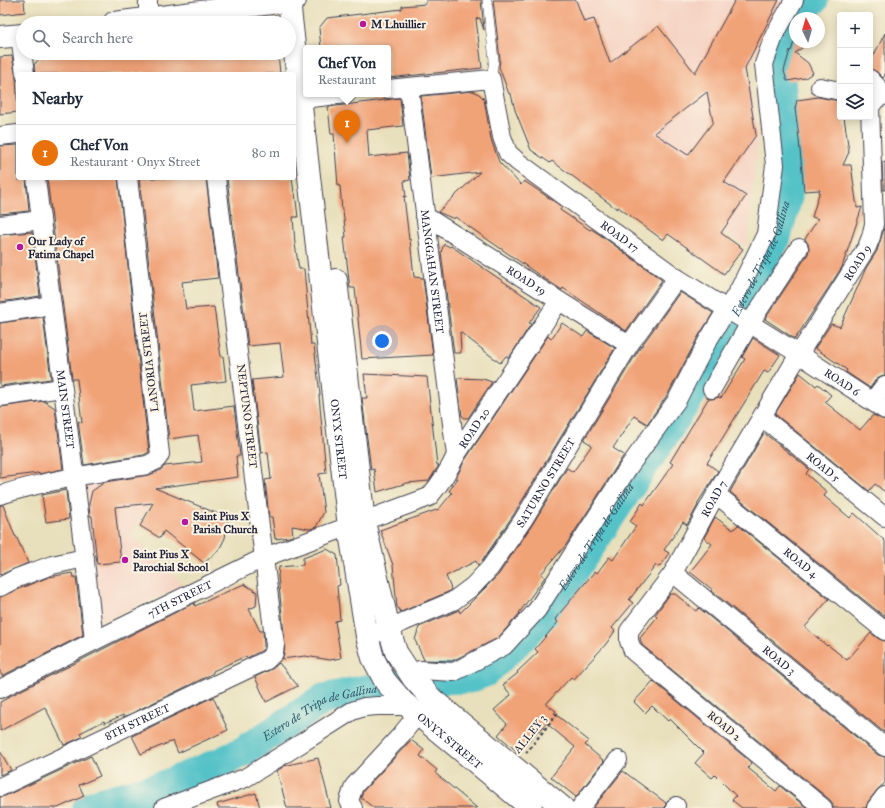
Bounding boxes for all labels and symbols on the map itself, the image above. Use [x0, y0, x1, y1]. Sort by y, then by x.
north arrow [789, 12, 825, 48]
place label: M Lhuillier [371, 18, 426, 31]
marker: M Lhuillier [358, 19, 368, 29]
pin: 1 [334, 110, 360, 143]
water label: Estero de Tripa de Gallina [728, 199, 793, 320]
street label: MANGGAHAN STREET [418, 209, 447, 335]
street label: ROAD 17 [598, 218, 642, 255]
place label: Our Lady of Fatima Chapel [28, 235, 95, 262]
marker: Our Lady of Fatima Chapel [15, 242, 25, 252]
street label: ROAD 9 [841, 242, 873, 283]
street label: ROAD 19 [504, 263, 549, 298]
street label: LANORIA STREET [136, 311, 162, 413]
your location [372, 331, 392, 351]
street label: NEPTUNO STREET [234, 363, 260, 469]
street label: ROAD 6 [822, 366, 863, 399]
street label: MAIN STREET [54, 369, 77, 450]
street label: ONYX STREET [328, 398, 350, 480]
street label: ROAD 20 [456, 405, 492, 451]
street label: SATURNO STREET [513, 435, 578, 530]
street label: ROAD 5 [804, 449, 843, 484]
street label: ROAD 7 [698, 478, 729, 519]
water label: Estero de Tripa de Gallina [555, 480, 637, 594]
place label: Saint Pius X Parish Church [193, 510, 259, 536]
marker: Saint Pius X Parish Church [180, 517, 190, 527]
street label: ROAD 4 [781, 545, 821, 581]
place label: Saint Pius X Parochial School [133, 548, 209, 574]
marker: Saint Pius X Parochial School [120, 555, 130, 565]
street label: 7TH STREET [145, 577, 214, 620]
street label: ROAD 3 [760, 643, 798, 677]
water label: Estero de Tripa de Gallina [259, 681, 378, 745]
street label: 8TH STREET [103, 701, 172, 743]
street label: ROAD 2 [705, 708, 744, 744]
street label: ONYX STREET [415, 710, 485, 772]
street label: ALLEY 3 [510, 712, 549, 757]

